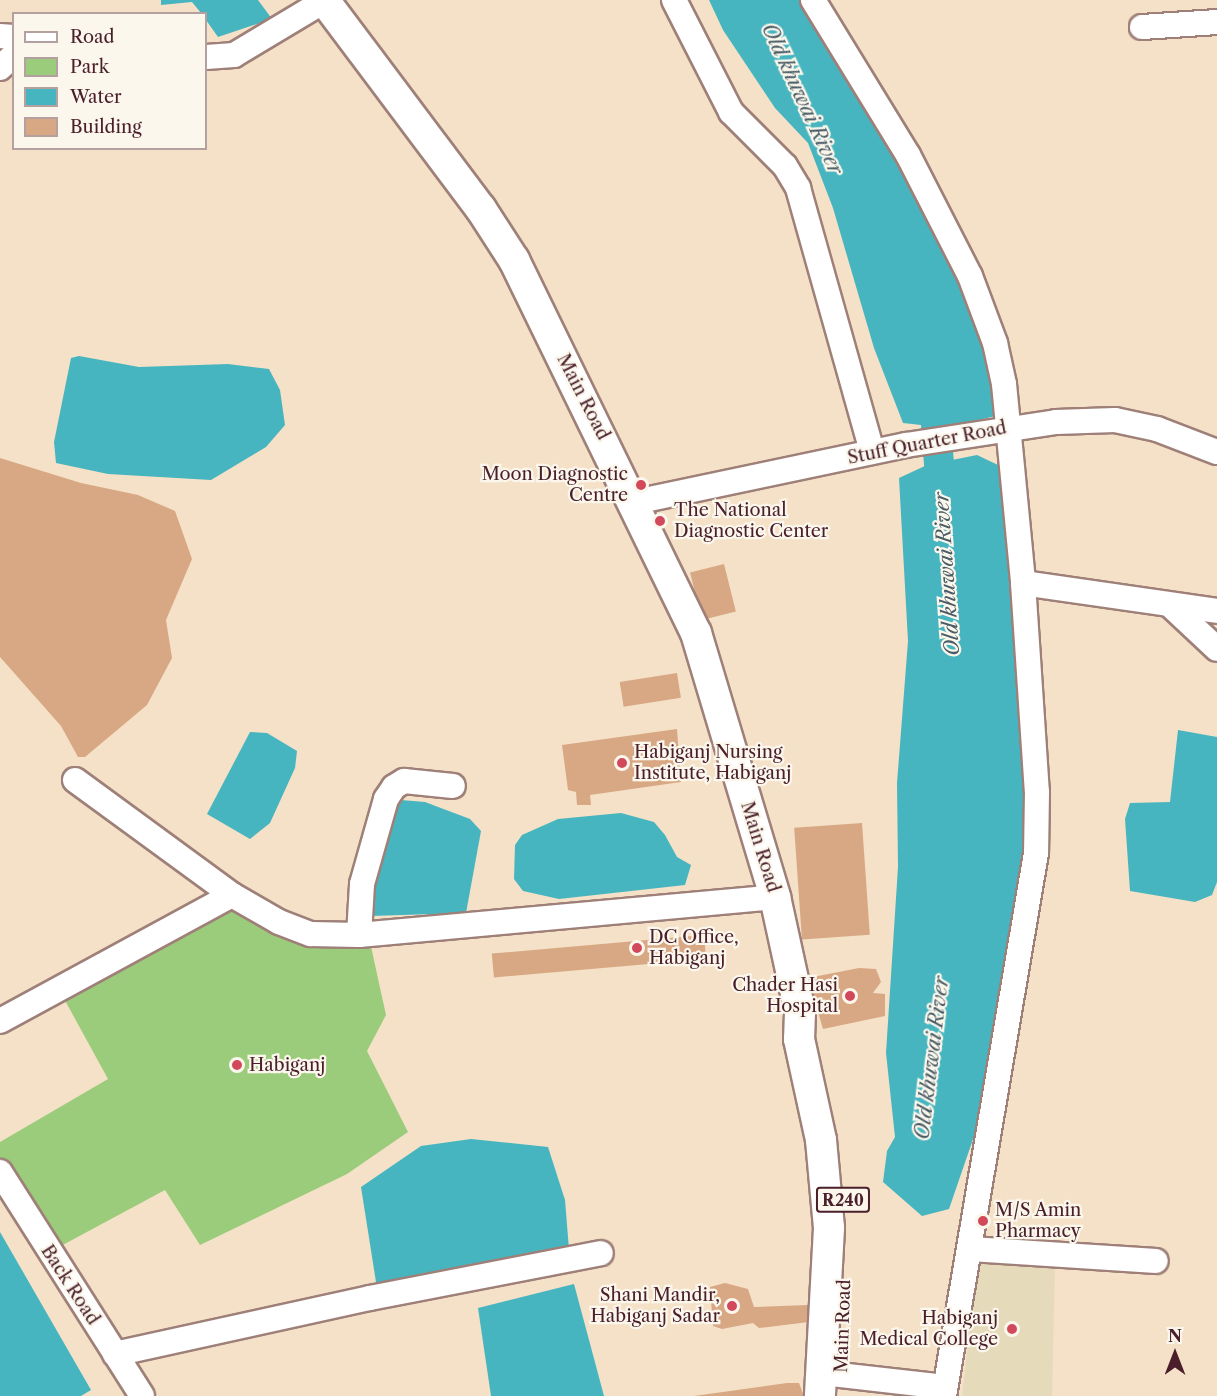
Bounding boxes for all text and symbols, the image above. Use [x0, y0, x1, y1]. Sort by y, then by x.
legend [12, 12, 207, 150]
water label: Old khuwai River [756, 20, 848, 178]
text: Road [70, 26, 115, 48]
text: Park [70, 56, 109, 78]
text: Water [70, 86, 122, 108]
text: Building [70, 116, 142, 138]
street label: Main Road [552, 350, 614, 444]
street label: Stuff Quarter Road [845, 417, 1009, 469]
place label: Moon Diagnostic Centre [482, 464, 628, 506]
marker: Moon Diagnostic Centre [632, 476, 650, 494]
water label: Old khuwai River [929, 491, 965, 657]
place label: The National Diagnostic Center [674, 500, 828, 542]
marker: The National Diagnostic Center [651, 512, 669, 530]
place label: Habiganj Nursing Institute, Habiganj [634, 742, 791, 784]
marker: Habiganj Nursing Institute, Habiganj [615, 756, 629, 770]
street label: Main Road [736, 799, 784, 895]
place label: DC Office, Habiganj [649, 927, 739, 970]
marker: DC Office, Habiganj [630, 941, 644, 955]
place label: Chader Hasi Hospital [732, 975, 838, 1018]
water label: Old khuwai River [910, 975, 954, 1141]
marker: Chader Hasi Hospital [843, 989, 857, 1003]
place label: Habiganj [249, 1054, 325, 1076]
marker: Habiganj [230, 1058, 244, 1072]
road number: R240 [814, 1187, 872, 1213]
place label: M/S Amin Pharmacy [995, 1200, 1082, 1242]
marker: M/S Amin Pharmacy [976, 1214, 990, 1228]
street label: Back Road [36, 1241, 104, 1329]
street label: Main Road [831, 1279, 855, 1373]
place label: Shani Mandir, Habiganj Sadar [591, 1285, 720, 1328]
marker: Shani Mandir, Habiganj Sadar [725, 1299, 739, 1313]
place label: Habiganj Medical College [859, 1308, 998, 1350]
marker: Habiganj Medical College [1003, 1320, 1021, 1338]
north arrow [1145, 1324, 1205, 1384]
text: N [1168, 1326, 1182, 1346]

